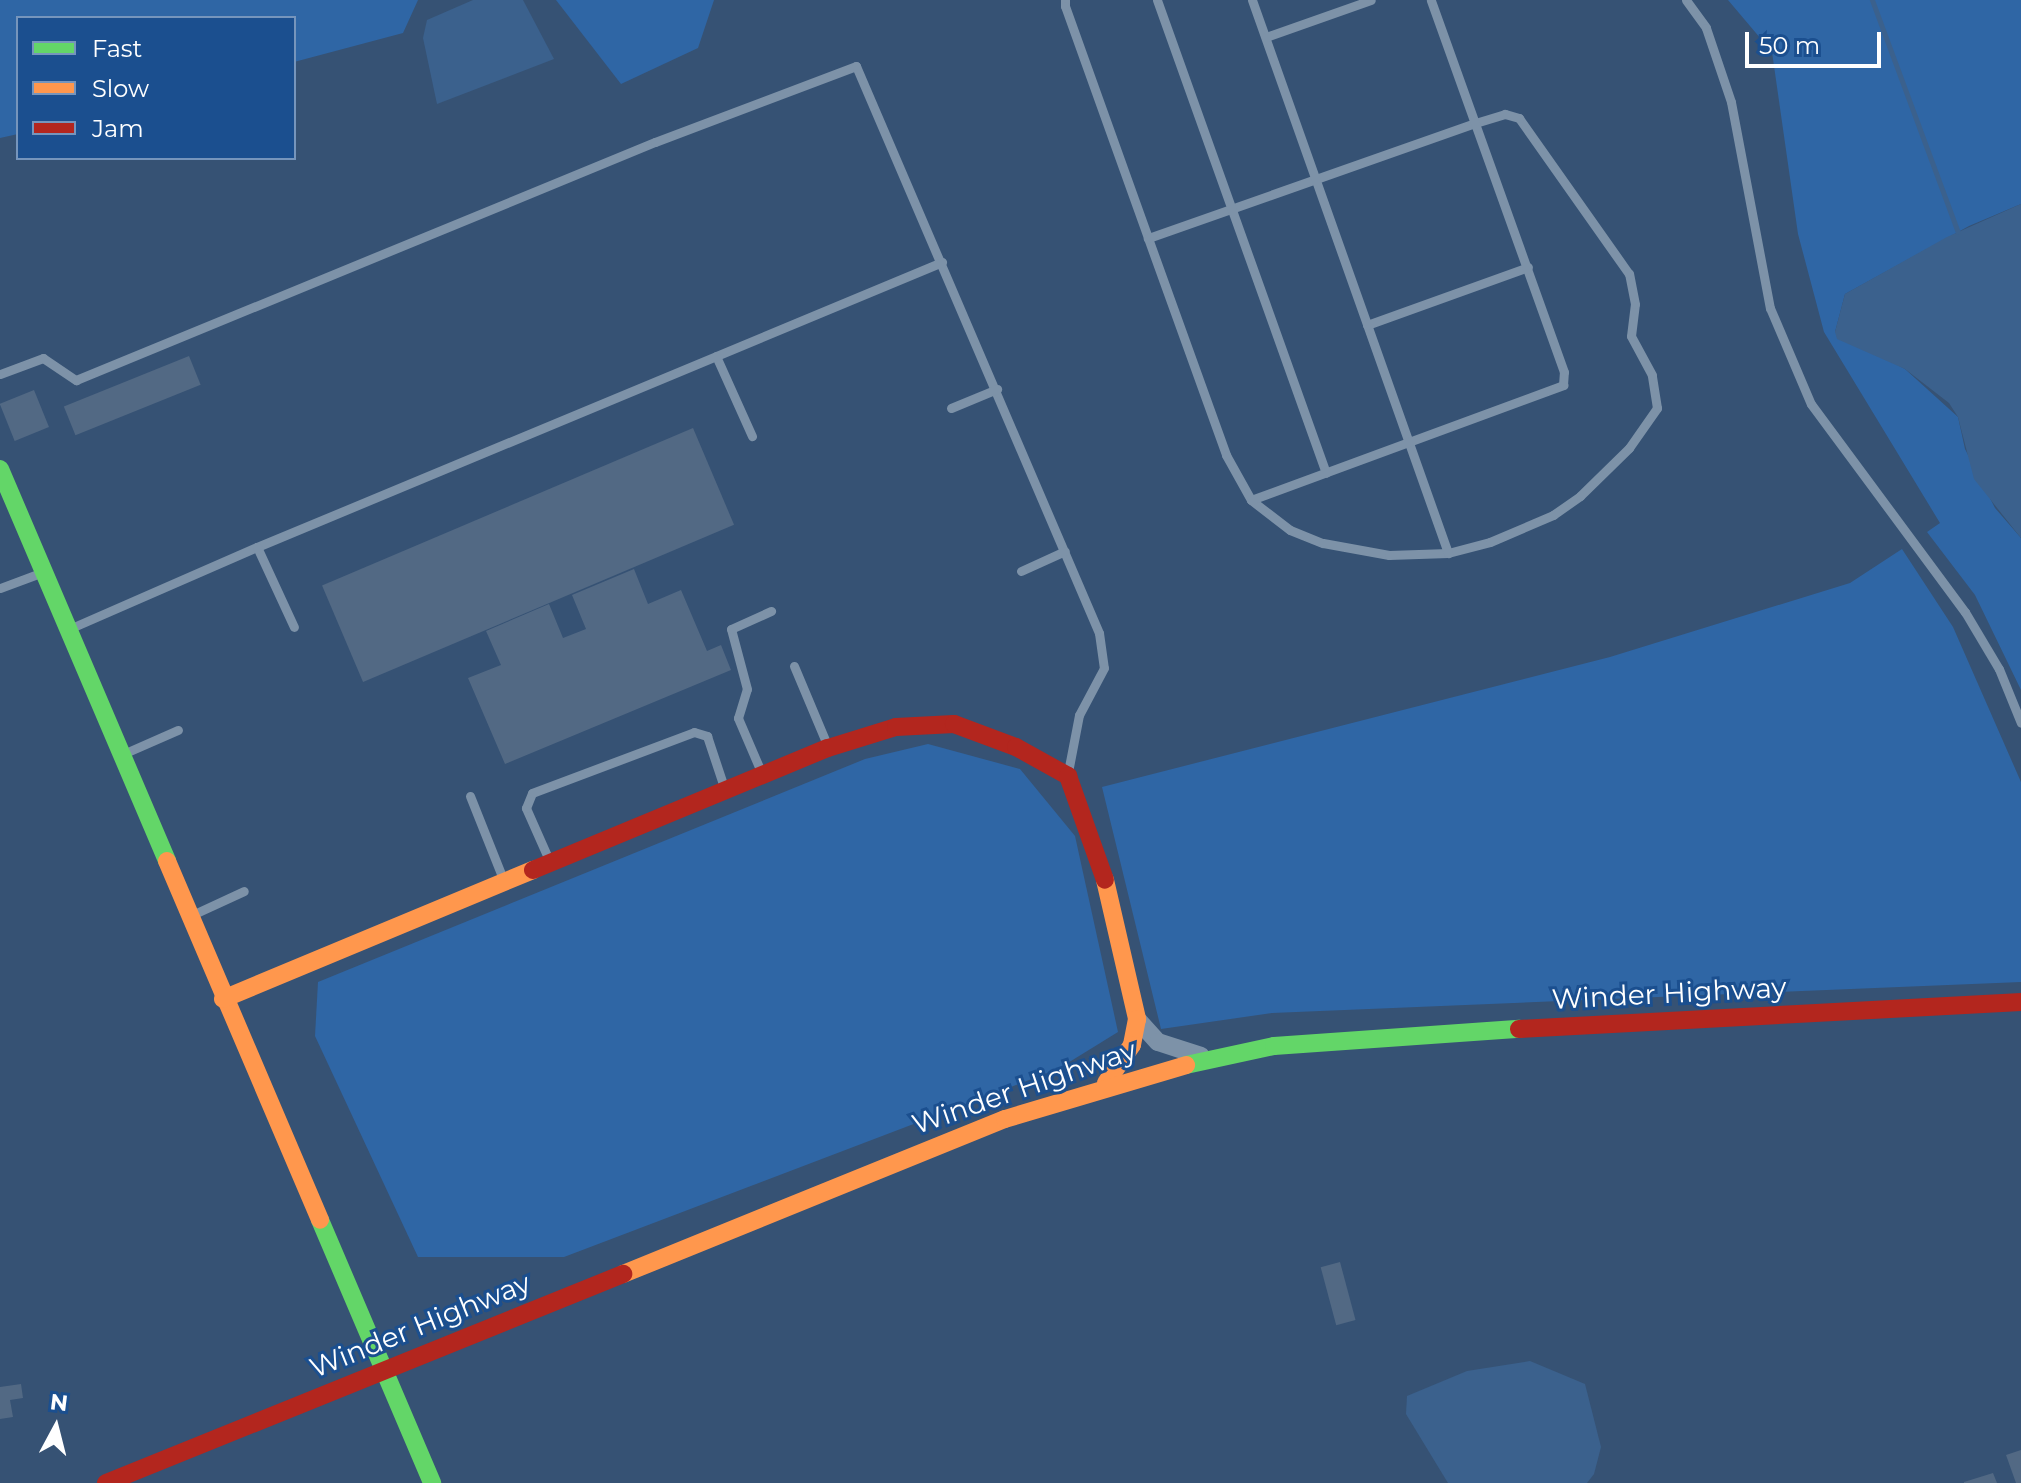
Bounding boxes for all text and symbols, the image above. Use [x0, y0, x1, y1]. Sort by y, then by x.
legend [16, 16, 296, 160]
scale bar [1749, 16, 1885, 66]
text: 50 m [1759, 31, 1820, 60]
text: Fast [92, 34, 142, 63]
text: Slow [92, 74, 149, 103]
text: Jam [92, 114, 144, 143]
street label: Winder Highway [1551, 970, 1787, 1016]
street label: Winder Highway [907, 1033, 1141, 1141]
street label: Winder Highway [305, 1265, 535, 1385]
north arrow [16, 1387, 96, 1467]
text: N [49, 1388, 69, 1417]

